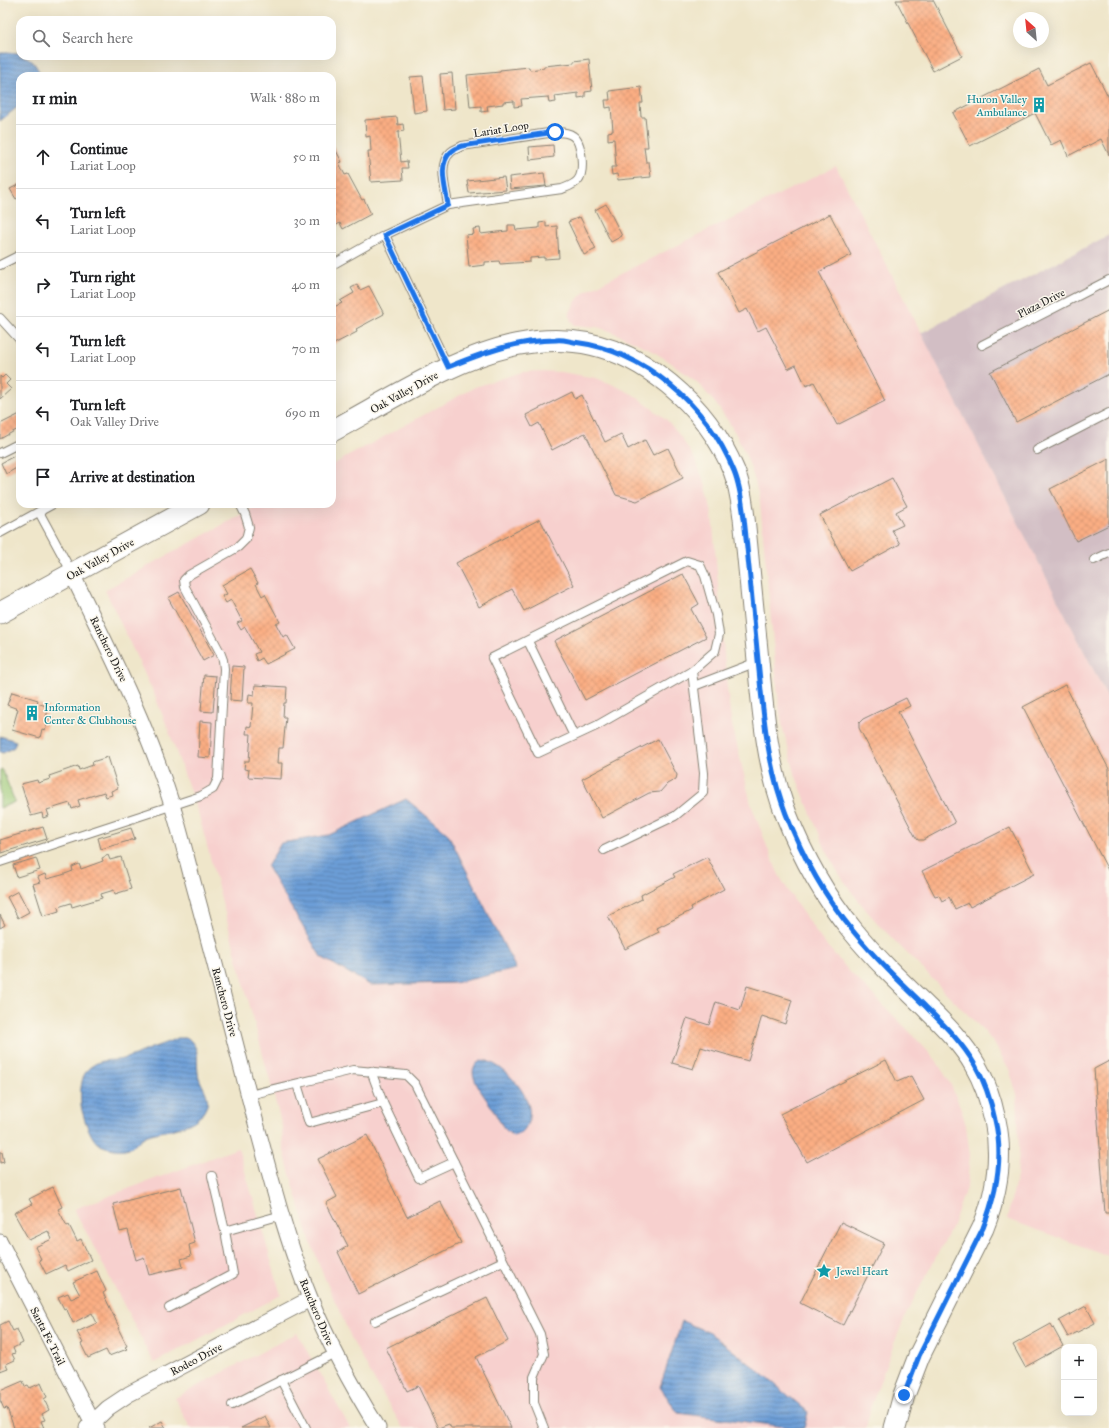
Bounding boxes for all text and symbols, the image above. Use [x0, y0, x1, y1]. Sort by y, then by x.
north arrow [1013, 12, 1049, 48]
search box [16, 16, 336, 60]
icon: search [30, 27, 52, 49]
text: Search here [62, 29, 133, 47]
text: 11 min [32, 88, 77, 109]
text: Walk · 880 m [250, 90, 320, 106]
place label: Huron Valley Ambulance [967, 93, 1028, 119]
building icon: Huron Valley Ambulance [1030, 96, 1048, 114]
street label: Lariat Loop [473, 119, 530, 140]
route start [546, 123, 564, 141]
text: Continue [70, 140, 128, 158]
icon: ahead [32, 146, 54, 168]
text: 50 m [293, 149, 320, 165]
text: Lariat Loop [70, 158, 136, 174]
text: Turn left [70, 204, 126, 222]
icon: left [32, 210, 54, 232]
text: 30 m [294, 213, 320, 229]
text: Lariat Loop [70, 222, 136, 238]
text: Turn right [70, 268, 135, 286]
icon: right [32, 274, 54, 296]
text: 40 m [291, 277, 320, 293]
text: Lariat Loop [70, 286, 136, 302]
street label: Plaza Drive [1015, 286, 1067, 321]
text: Turn left [70, 332, 126, 350]
icon: left [32, 338, 54, 360]
text: 70 m [292, 341, 320, 357]
text: Lariat Loop [70, 350, 136, 366]
street label: Oak Valley Drive [368, 368, 441, 416]
text: Turn left [70, 396, 126, 414]
icon: left [32, 402, 54, 424]
text: 690 m [285, 405, 320, 421]
text: Oak Valley Drive [70, 414, 159, 430]
icon: arrive [32, 466, 54, 488]
text: Arrive at destination [70, 468, 195, 486]
street label: Oak Valley Drive [64, 535, 137, 583]
street label: Ranchero Drive [87, 614, 130, 684]
place label: Information Center & Clubhouse [44, 701, 137, 727]
building icon: Information Center & Clubhouse [23, 704, 41, 722]
street label: Ranchero Drive [209, 966, 240, 1039]
place icon: Jewel Heart [815, 1262, 833, 1280]
place label: Jewel Heart [835, 1265, 889, 1279]
street label: Ranchero Drive [297, 1277, 337, 1348]
street label: Santa Fe Trail [27, 1305, 68, 1368]
street label: Rodeo Drive [168, 1340, 225, 1379]
map controls [1061, 1344, 1097, 1416]
button: + [1061, 1344, 1097, 1380]
button: − [1061, 1380, 1097, 1416]
route end [895, 1386, 913, 1404]

